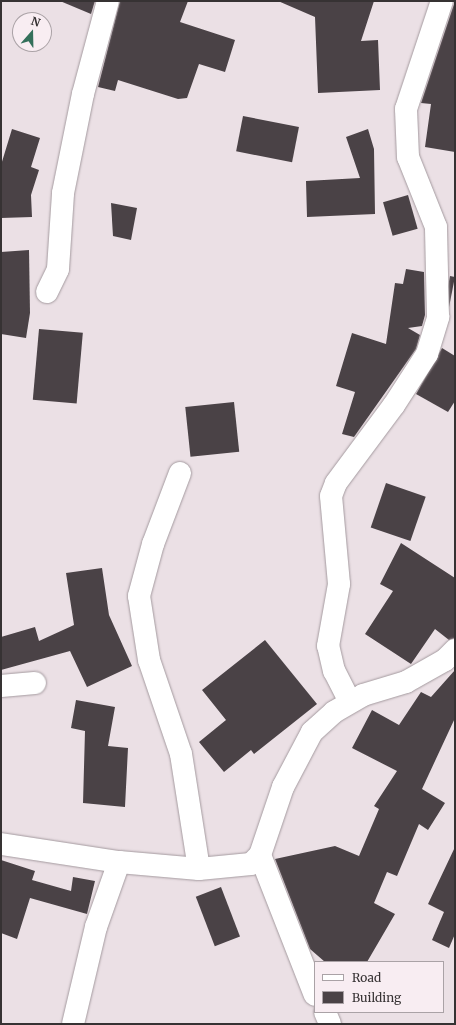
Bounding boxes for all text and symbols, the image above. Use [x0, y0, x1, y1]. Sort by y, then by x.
north arrow [12, 12, 52, 52]
text: N [29, 14, 42, 30]
legend [314, 961, 444, 1013]
text: Road [352, 970, 381, 985]
text: Building [352, 990, 401, 1005]

